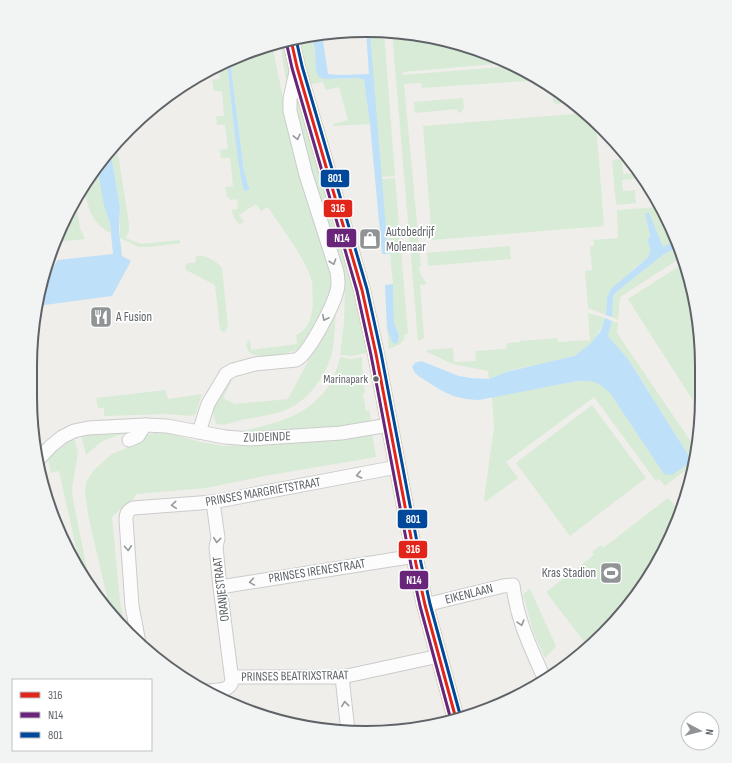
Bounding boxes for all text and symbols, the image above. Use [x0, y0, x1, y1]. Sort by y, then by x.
one-way arrow [292, 134, 300, 140]
line badge: 801 [320, 169, 350, 188]
text: 801 [328, 172, 343, 185]
line badge: 316 [323, 199, 353, 218]
text: 316 [331, 202, 345, 215]
place label: Autobedrijf Molenaar [385, 224, 435, 255]
shop icon: Autobedrijf Molenaar [357, 226, 383, 252]
line badge: N14 [326, 228, 357, 248]
text: N14 [334, 232, 350, 245]
one-way arrow [329, 258, 337, 265]
restaurant icon: A Fusion [88, 304, 114, 330]
place label: A Fusion [115, 309, 152, 325]
one-way arrow [322, 313, 330, 321]
place label: Marinapark [323, 372, 368, 387]
marker: Marinapark [371, 374, 381, 384]
street label: ZUIDEINDE [243, 428, 291, 446]
one-way arrow [356, 470, 362, 478]
street label: PRINSES MARGRIETSTRAAT [204, 474, 322, 510]
one-way arrow [171, 500, 177, 509]
line badge: 801 [397, 509, 428, 529]
text: 801 [406, 513, 421, 526]
one-way arrow [212, 537, 221, 543]
line badge: 316 [398, 540, 428, 559]
text: 316 [406, 543, 420, 556]
one-way arrow [124, 545, 133, 551]
street label: PRINSES IRENESTRAAT [267, 555, 367, 587]
street label: ORANJESTRAAT [209, 556, 233, 622]
sports icon: Kras Stadion [598, 560, 624, 586]
place label: Kras Stadion [542, 565, 596, 581]
line badge: N14 [399, 570, 429, 590]
text: N14 [406, 574, 422, 587]
one-way arrow [249, 577, 255, 586]
street label: EIKENLAAN [443, 580, 495, 608]
one-way arrow [516, 619, 525, 626]
street label: PRINSES BEATRIXSTRAAT [241, 667, 349, 685]
legend [12, 679, 152, 751]
text: 316 [48, 688, 62, 703]
one-way arrow [341, 701, 350, 707]
text: N14 [48, 708, 63, 723]
north arrow [680, 711, 720, 751]
text: 801 [48, 728, 64, 743]
text: N [703, 728, 716, 736]

